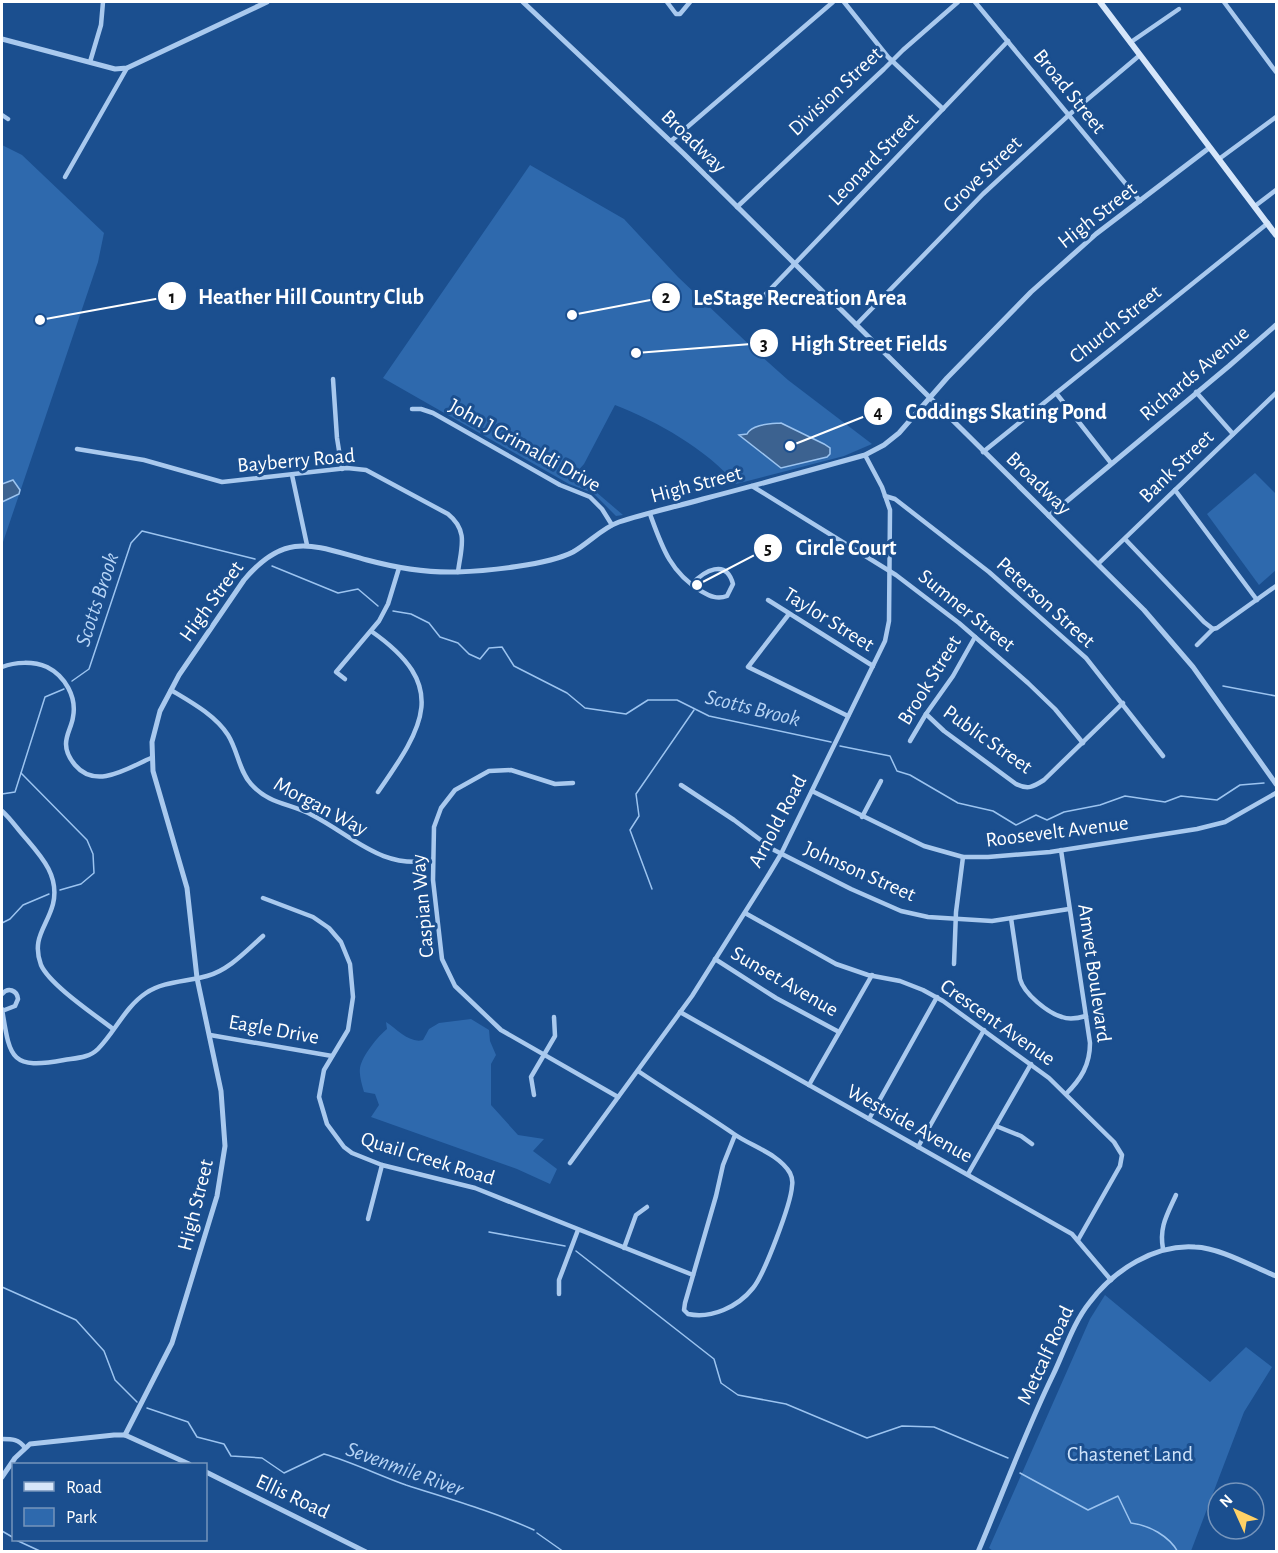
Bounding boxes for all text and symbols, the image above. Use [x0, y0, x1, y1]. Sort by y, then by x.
street label: Division Street [785, 43, 886, 140]
street label: Broad Street [1029, 45, 1110, 138]
street label: Broadway [657, 106, 730, 177]
street label: Leonard Street [824, 109, 922, 209]
street label: Grove Street [939, 132, 1026, 217]
street label: High Street [1054, 178, 1141, 252]
callout: Heather Hill Country Club [157, 276, 436, 316]
callout: LeStage Recreation Area [651, 277, 919, 317]
street label: Church Street [1066, 281, 1165, 367]
text: Heather Hill Country Club [198, 286, 424, 309]
text: LeStage Recreation Area [693, 287, 907, 309]
text: 1 [169, 289, 175, 307]
text: 2 [662, 289, 671, 307]
street label: Richards Avenue [1136, 322, 1253, 425]
callout: High Street Fields [749, 323, 959, 363]
text: High Street Fields [791, 333, 947, 355]
text: 3 [760, 336, 768, 354]
callout: Coddings Skating Pond [863, 391, 1119, 431]
street label: John J Grimaldi Drive [445, 395, 604, 496]
text: Coddings Skating Pond [905, 401, 1107, 423]
text: 4 [873, 404, 883, 422]
street label: Bank Street [1135, 426, 1218, 507]
street label: Bayberry Road [236, 445, 356, 476]
street label: Broadway [1002, 448, 1075, 519]
street label: High Street [648, 462, 744, 507]
callout: Circle Court [753, 528, 908, 568]
text: Circle Court [795, 537, 897, 559]
text: 5 [764, 540, 772, 558]
water label: Scotts Brook [71, 550, 122, 649]
street label: Peterson Street [992, 553, 1099, 652]
street label: High Street [175, 557, 248, 645]
street label: Sumner Street [915, 565, 1019, 656]
street label: Taylor Street [780, 583, 878, 656]
street label: Brook Street [894, 632, 965, 729]
water label: Scotts Brook [703, 686, 803, 730]
street label: Public Street [939, 701, 1036, 778]
street label: Arnold Road [744, 772, 811, 871]
street label: Morgan Way [270, 773, 371, 840]
street label: Roosevelt Avenue [984, 812, 1130, 851]
street label: Johnson Street [801, 838, 919, 905]
street label: Caspian Way [408, 853, 437, 959]
street label: Amvet Boulevard [1074, 903, 1115, 1044]
street label: Sunset Avenue [728, 942, 842, 1021]
street label: Crescent Avenue [937, 975, 1059, 1070]
street label: Eagle Drive [227, 1011, 321, 1048]
street label: Westside Avenue [843, 1080, 976, 1167]
street label: Quail Creek Road [358, 1128, 498, 1189]
street label: High Street [174, 1157, 217, 1253]
street label: Metcalf Road [1013, 1302, 1078, 1408]
water label: Sevenmile River [343, 1438, 467, 1501]
park label: Chastenet Land [1067, 1444, 1193, 1465]
legend [12, 1463, 207, 1541]
street label: Ellis Road [253, 1470, 333, 1523]
text: Road [66, 1479, 102, 1497]
north arrow [1206, 1481, 1266, 1541]
text: N [1217, 1492, 1236, 1511]
text: Park [66, 1509, 98, 1527]

